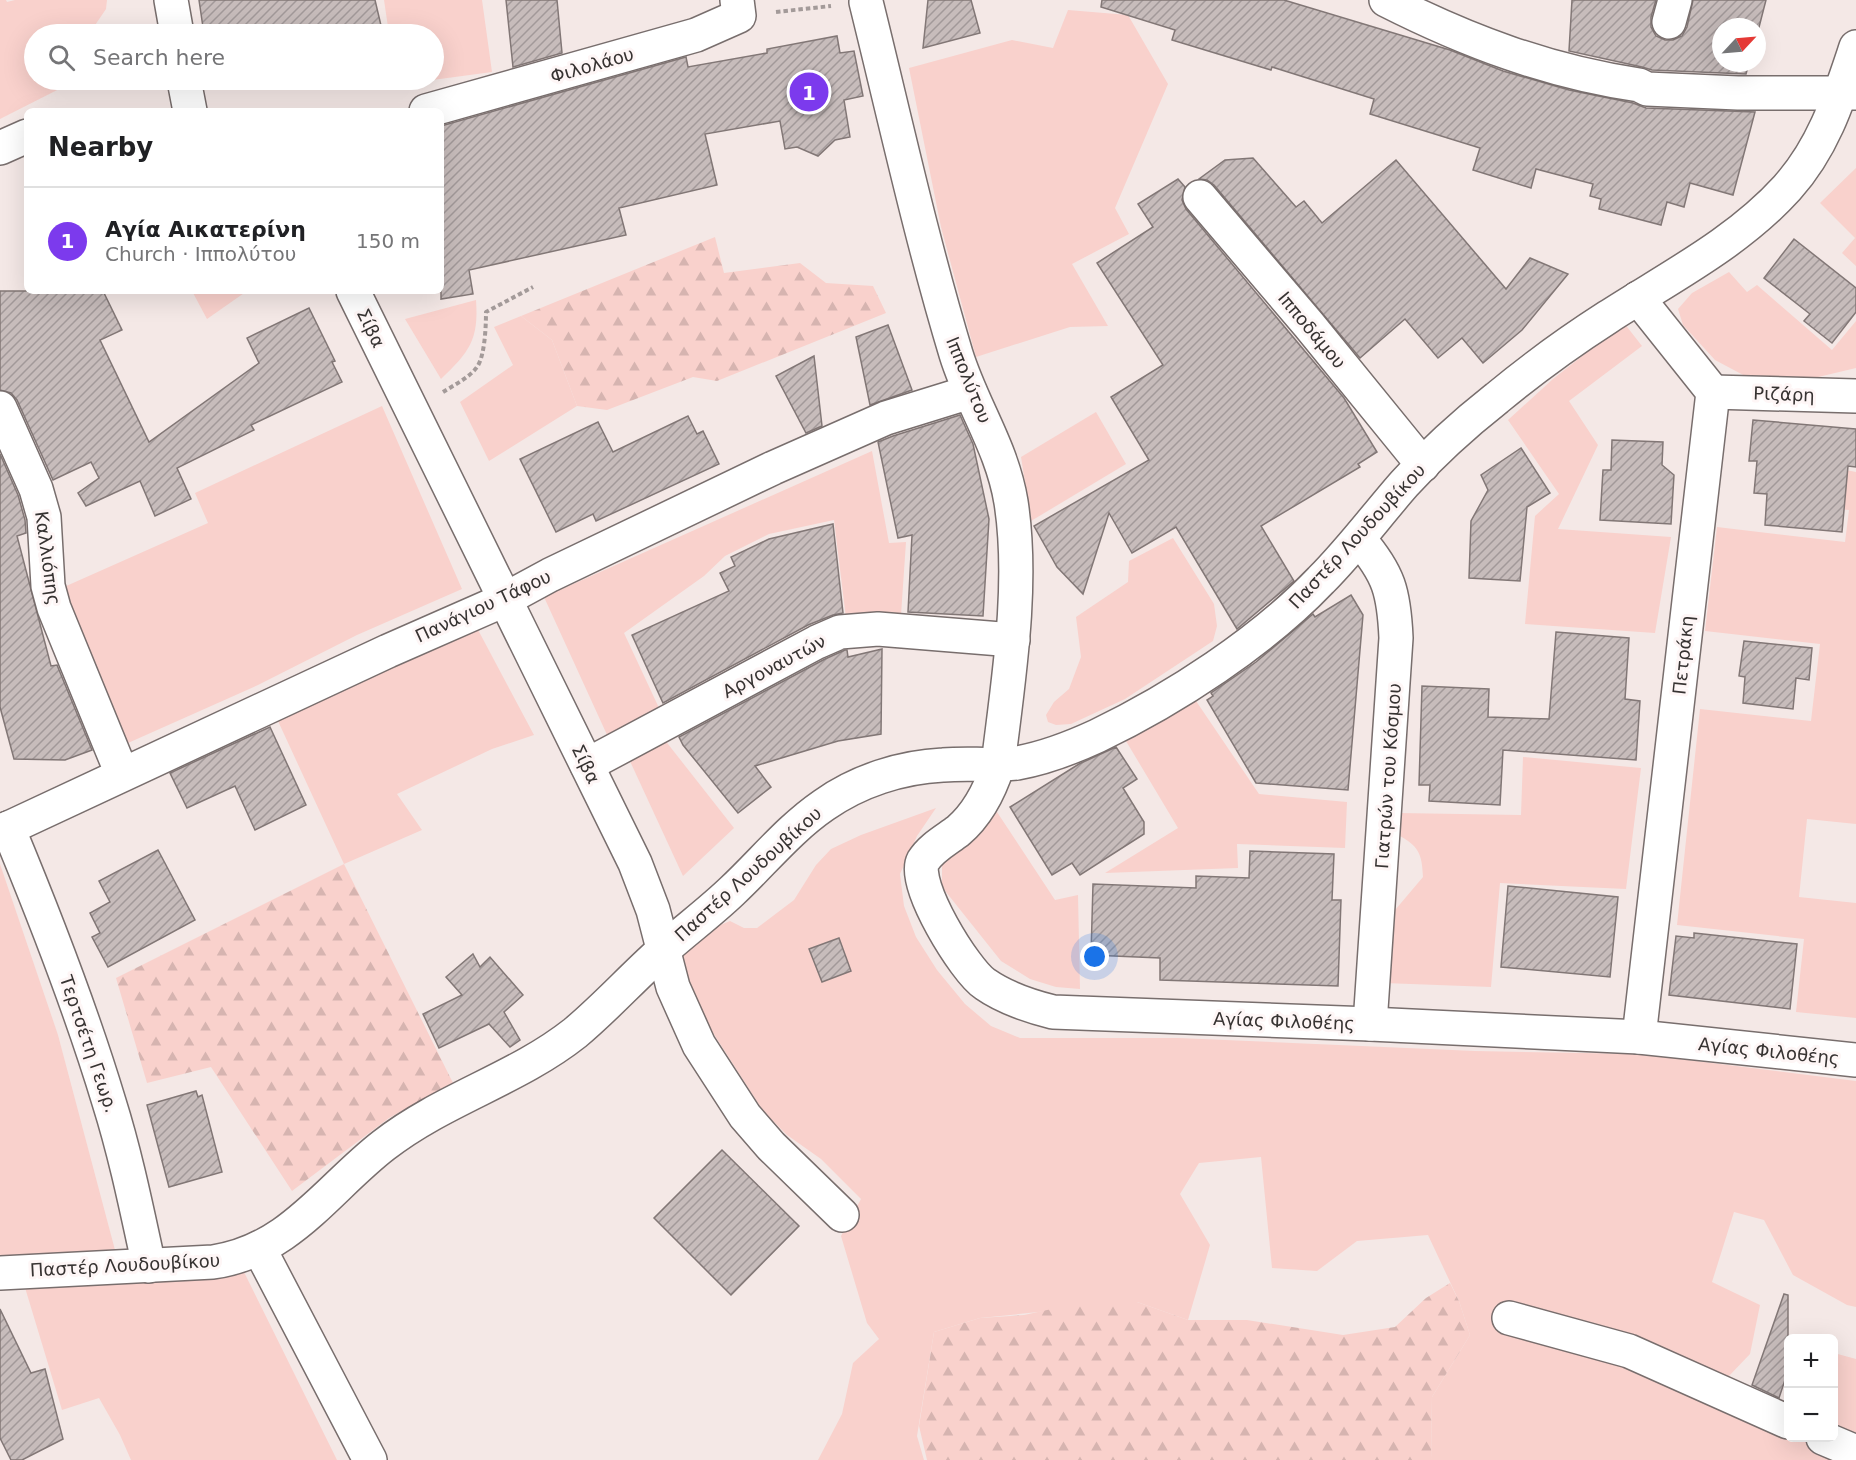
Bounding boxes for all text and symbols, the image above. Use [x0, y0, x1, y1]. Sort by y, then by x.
north arrow [1712, 18, 1766, 72]
search box [24, 24, 444, 90]
icon: search [45, 41, 78, 74]
street label: Φιλολάου [548, 43, 636, 87]
text: Search here [93, 45, 225, 70]
pin: 1 [790, 70, 828, 115]
text: Nearby [48, 132, 153, 162]
text: Αγία Αικατερίνη [105, 217, 306, 242]
text: 1 [61, 229, 74, 253]
text: 150 m [356, 229, 420, 253]
text: Church · Ιππολύτου [105, 242, 296, 266]
street label: Ιπποδάμου [1274, 287, 1350, 373]
street label: Σίβα [353, 305, 389, 351]
street label: Ιππολύτου [942, 334, 996, 426]
street label: Ριζάρη [1753, 382, 1815, 406]
street label: Παστέρ Λουδουβίκου [1284, 459, 1430, 613]
street label: Καλλιόπης [31, 510, 65, 606]
street label: Πανάγιου Τάφου [412, 565, 554, 647]
street label: Πετράκη [1668, 614, 1698, 696]
street label: Αργοναυτών [719, 630, 829, 702]
street label: Γιατρών του Κόσμου [1371, 682, 1405, 870]
street label: Σίβα [568, 741, 604, 787]
street label: Παστέρ Λουδουβίκου [670, 803, 826, 945]
your location [1080, 942, 1109, 971]
street label: Τερτσέτη Γεωρ. [55, 972, 122, 1116]
street label: Αγίας Φιλοθέης [1213, 1008, 1355, 1034]
street label: Αγίας Φιλοθέης [1697, 1033, 1841, 1069]
street label: Παστέρ Λουδουβίκου [29, 1250, 221, 1280]
map controls [1784, 1334, 1838, 1442]
button: + [1784, 1334, 1838, 1388]
button: − [1784, 1388, 1838, 1442]

